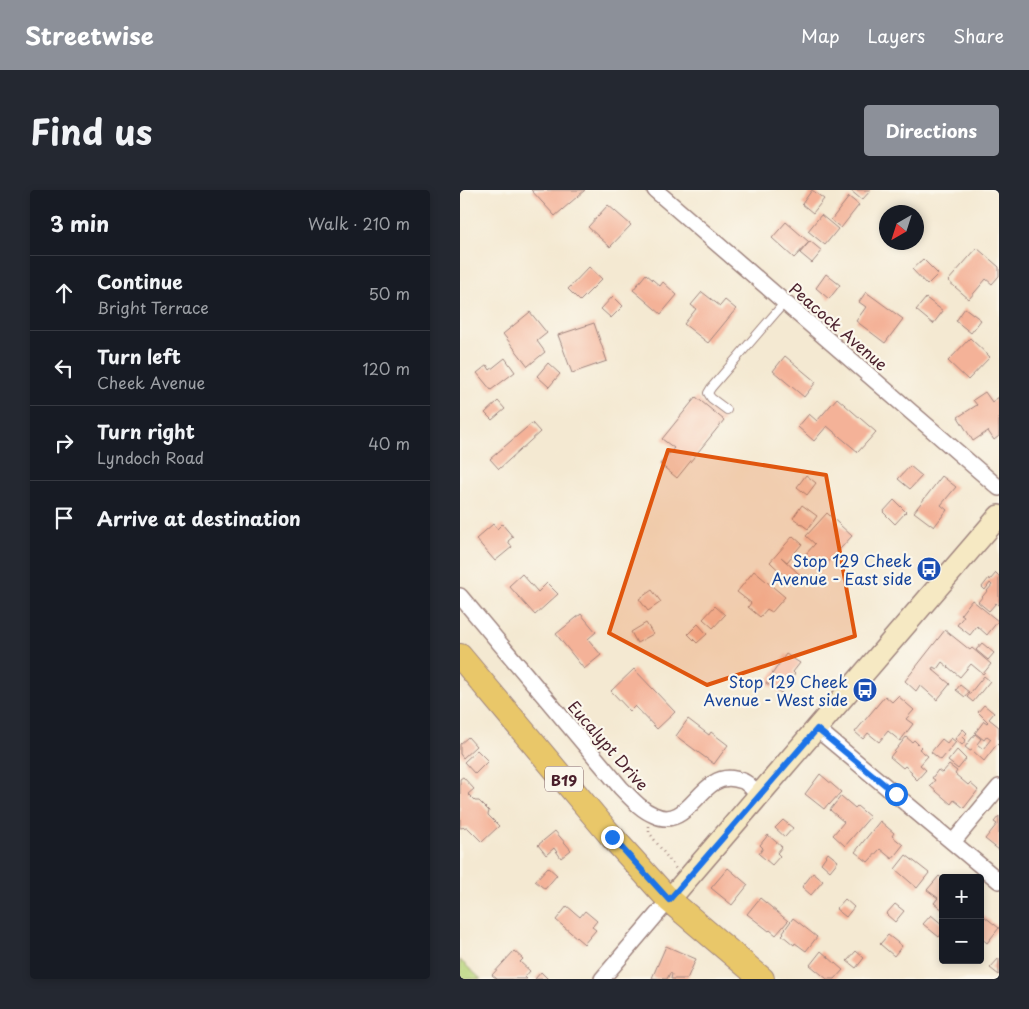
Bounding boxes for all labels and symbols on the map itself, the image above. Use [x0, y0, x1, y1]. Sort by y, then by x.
north arrow [879, 205, 924, 250]
street label: Peacock Avenue [785, 276, 894, 376]
place label: Stop 129 Cheek Avenue - East side [772, 548, 912, 590]
bus stop icon: Stop 129 Cheek Avenue - East side [916, 556, 942, 582]
place label: Stop 129 Cheek Avenue - West side [704, 669, 848, 711]
bus stop icon: Stop 129 Cheek Avenue - West side [852, 677, 878, 703]
street label: Eucalypt Drive [563, 695, 655, 795]
road number: B19 [545, 766, 583, 792]
route start [885, 783, 908, 806]
route end [601, 826, 624, 849]

